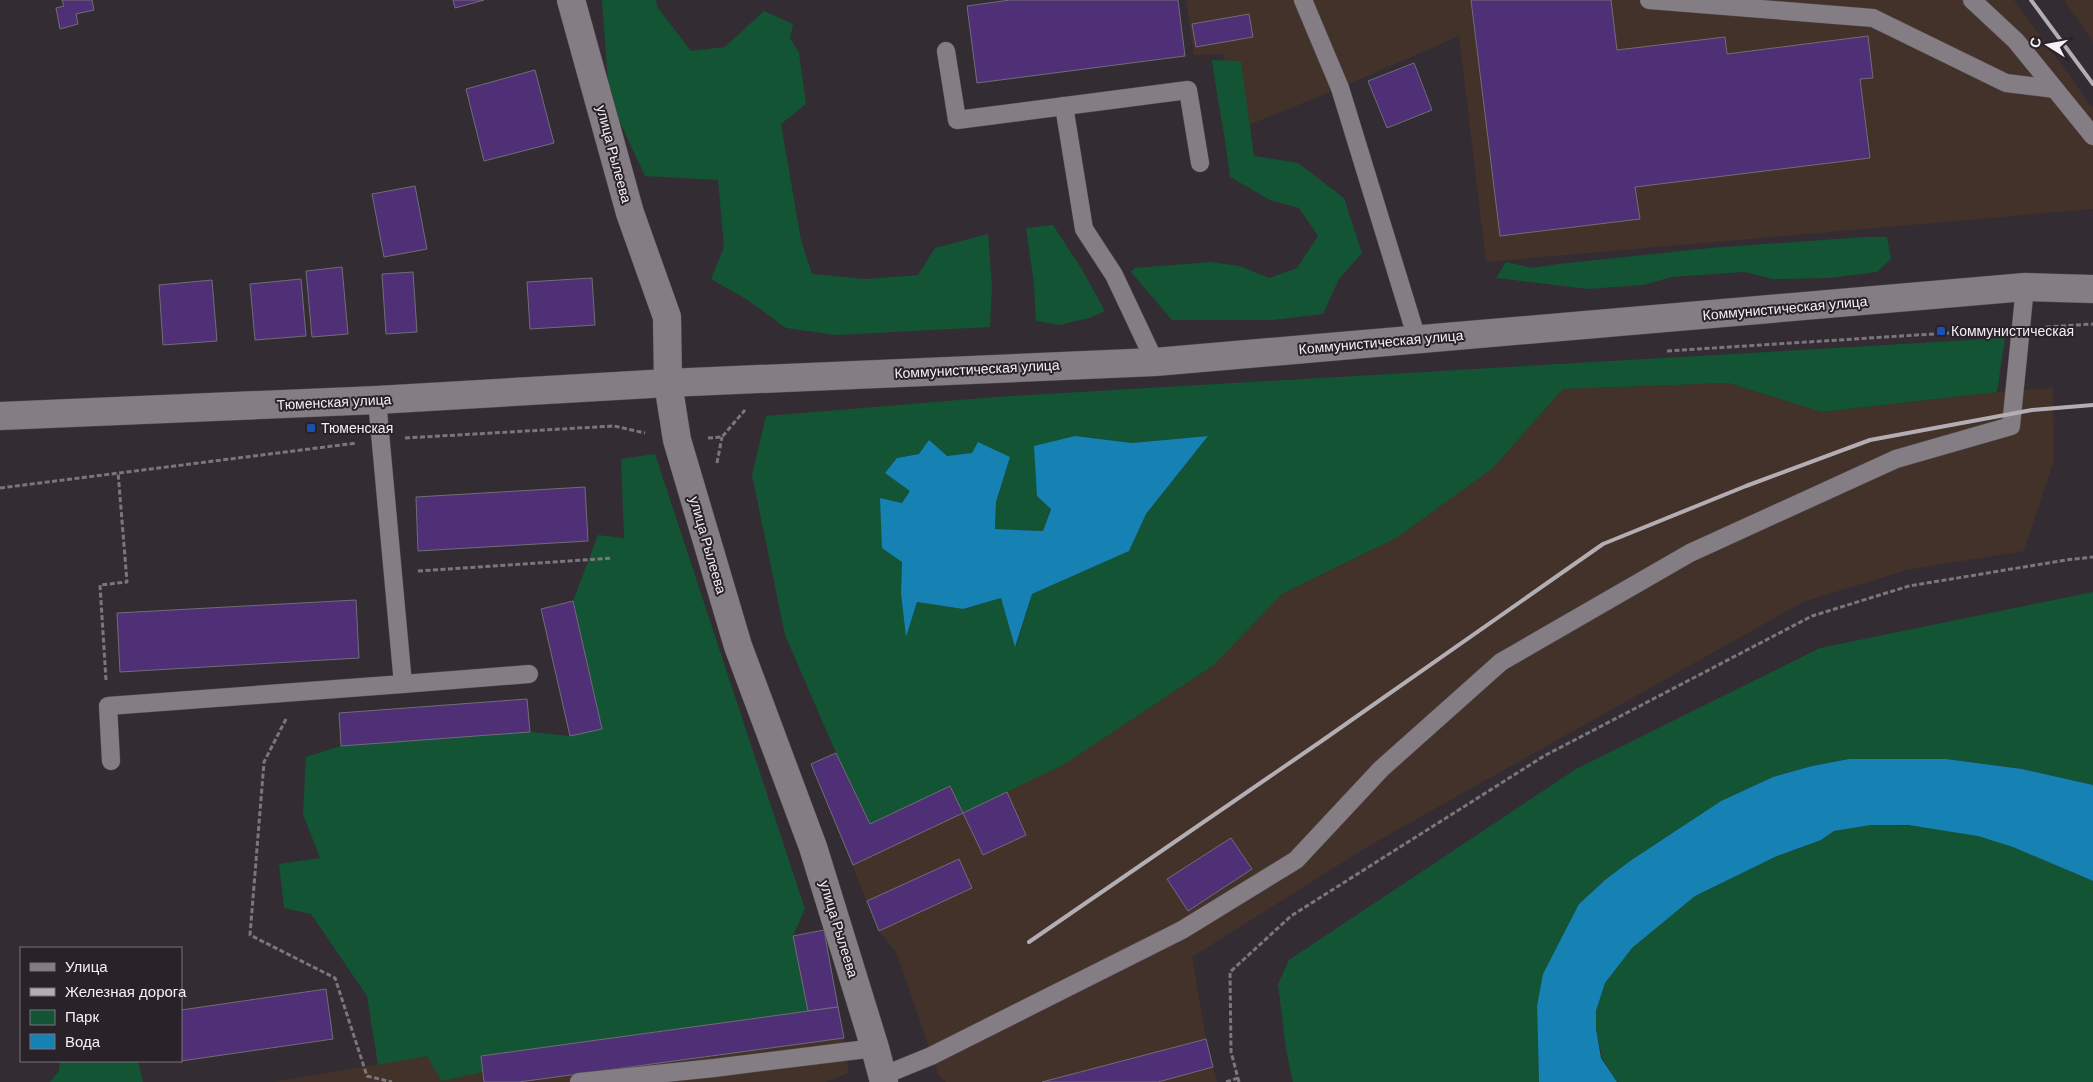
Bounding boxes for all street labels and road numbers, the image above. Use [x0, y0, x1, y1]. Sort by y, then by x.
street label: улица Рылеева [593, 103, 635, 205]
street label: Коммунистическая улица [1702, 293, 1868, 323]
street label: Коммунистическая улица [1298, 327, 1464, 357]
street label: Коммунистическая улица [894, 357, 1060, 381]
street label: Тюменская улица [276, 391, 392, 413]
street label: улица Рылеева [686, 494, 730, 596]
street label: улица Рылеева [817, 879, 861, 980]

